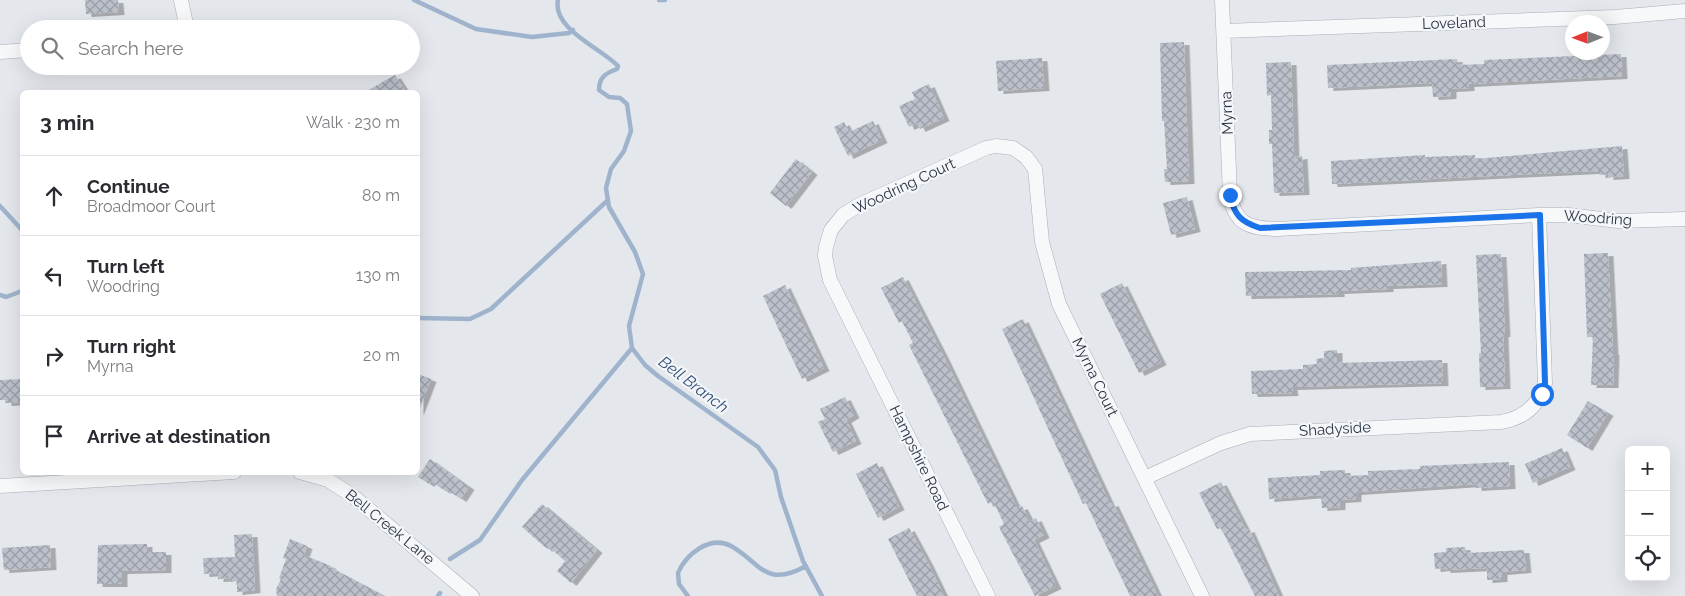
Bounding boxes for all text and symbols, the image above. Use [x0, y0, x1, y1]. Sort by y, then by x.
street label: Loveland [1422, 13, 1486, 33]
north arrow [1565, 15, 1610, 60]
search box [20, 20, 420, 75]
icon: search [38, 34, 66, 62]
text: Search here [78, 37, 184, 59]
street label: Myrna [1217, 91, 1237, 135]
text: 3 min [40, 110, 94, 135]
text: Walk · 230 m [306, 113, 400, 132]
street label: Woodring Court [850, 154, 958, 218]
text: Continue [87, 175, 170, 197]
icon: ahead [40, 182, 68, 210]
route end [1219, 184, 1242, 207]
text: 80 m [362, 186, 400, 205]
text: Broadmoor Court [87, 197, 215, 216]
street label: Woodring [1563, 207, 1633, 229]
text: Turn left [87, 255, 164, 277]
icon: left [40, 262, 68, 290]
text: 130 m [356, 266, 400, 285]
text: Woodring [87, 277, 160, 296]
text: Turn right [87, 335, 176, 357]
street label: Myrna Court [1068, 335, 1122, 419]
icon: right [40, 342, 68, 370]
text: 20 m [363, 346, 400, 365]
water label: Bell Branch [655, 352, 732, 417]
text: Myrna [87, 357, 133, 376]
route start [1531, 383, 1554, 406]
street label: Hampshire Road [886, 402, 952, 514]
street label: Shadyside [1299, 418, 1372, 440]
icon: arrive [40, 422, 68, 450]
text: Arrive at destination [87, 425, 271, 447]
map controls [1625, 446, 1670, 581]
button: + [1625, 446, 1670, 491]
street label: Bell Creek Lane [342, 486, 438, 569]
button: − [1625, 491, 1670, 536]
button: locate [1625, 536, 1670, 581]

